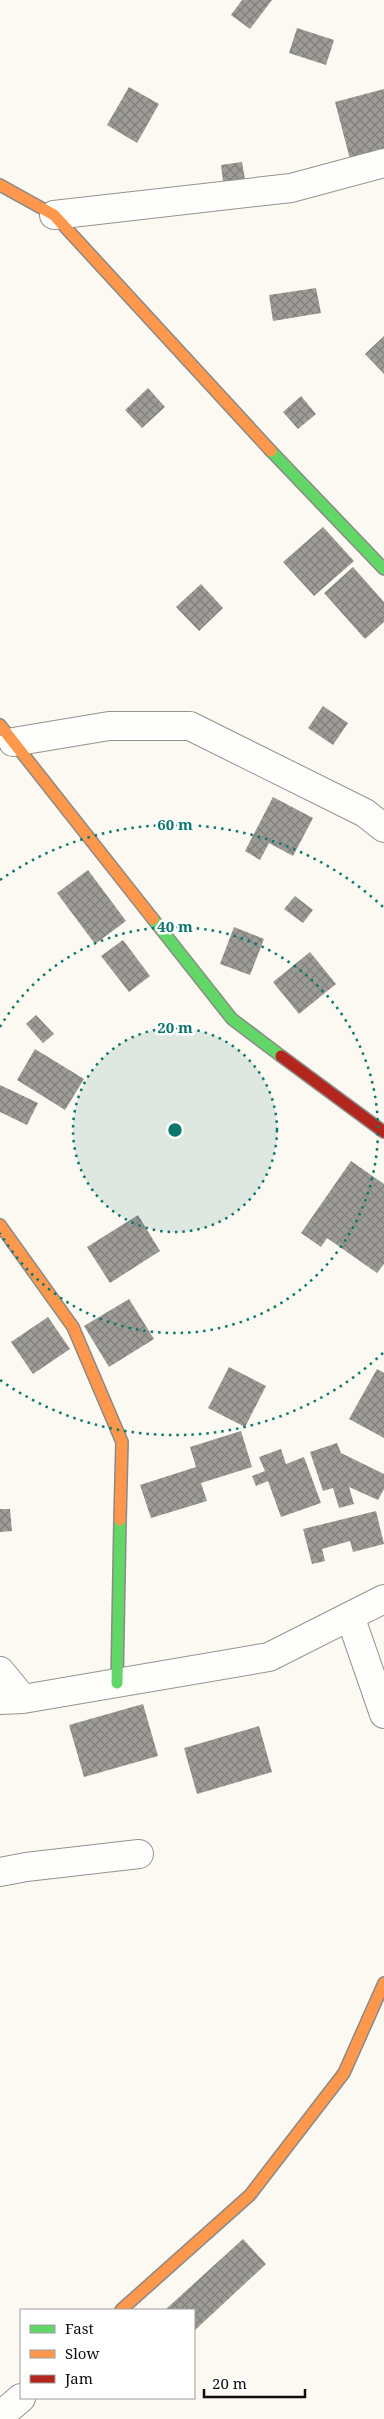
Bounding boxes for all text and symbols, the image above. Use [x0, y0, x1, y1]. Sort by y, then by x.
text: 60 m [157, 814, 193, 834]
text: 40 m [157, 916, 193, 936]
text: 20 m [157, 1017, 193, 1037]
centre of rings [166, 1121, 184, 1139]
legend [20, 2309, 195, 2399]
text: Fast [65, 2318, 94, 2338]
text: Slow [65, 2343, 99, 2363]
scale bar [204, 2366, 305, 2398]
text: Jam [64, 2368, 93, 2388]
text: 20 m [212, 2373, 247, 2393]

